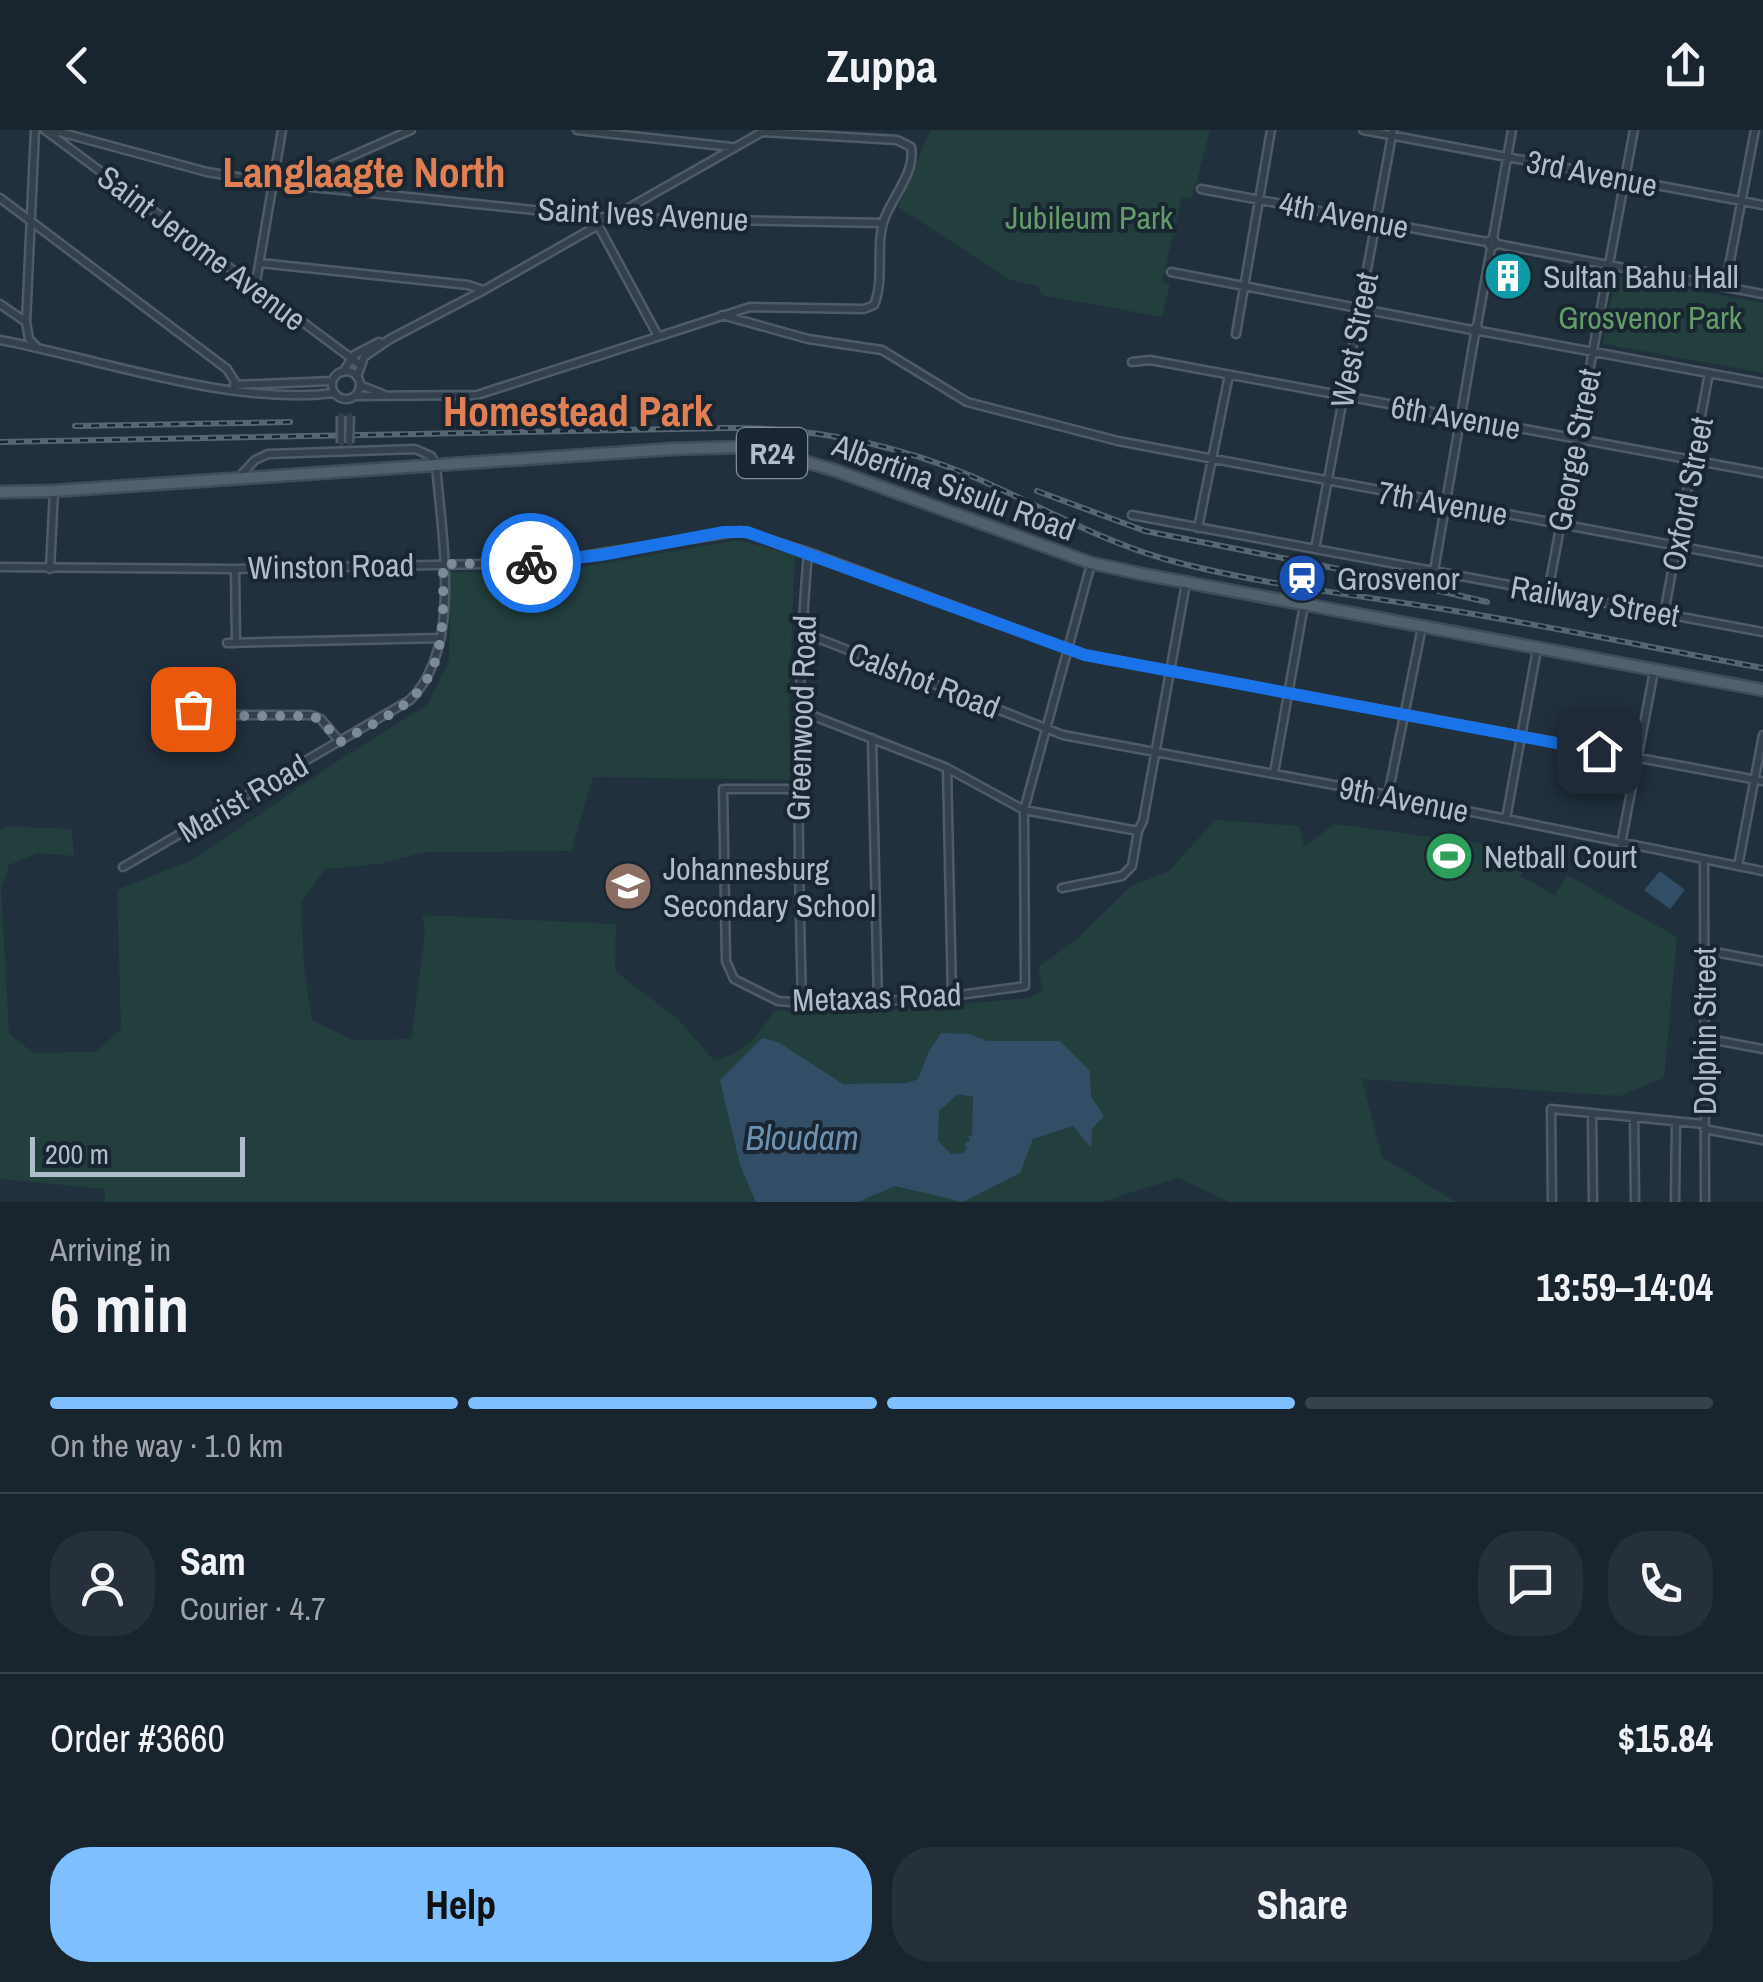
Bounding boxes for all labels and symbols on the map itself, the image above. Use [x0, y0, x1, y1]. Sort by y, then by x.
street label: 3rd Avenue [1523, 139, 1661, 207]
district label: Langlaagte North [222, 144, 506, 200]
street label: Saint Jerome Avenue [89, 155, 315, 341]
street label: 4th Avenue [1276, 181, 1412, 249]
street label: Saint Ives Avenue [536, 187, 750, 241]
park label: Jubileum Park [1005, 196, 1174, 239]
building icon: Sultan Bahu Hall [1482, 250, 1534, 302]
place label: Sultan Bahu Hall [1543, 255, 1738, 298]
street label: West Street [1320, 269, 1388, 411]
park label: Grosvenor Park [1558, 296, 1743, 339]
street label: George Street [1537, 365, 1611, 535]
district label: Homestead Park [443, 383, 714, 439]
street label: 6th Avenue [1388, 384, 1524, 450]
street label: Oxford Street [1651, 413, 1723, 575]
street label: Albertina Sisulu Road [826, 423, 1081, 551]
road number: R24 [737, 428, 807, 478]
street label: 7th Avenue [1375, 470, 1511, 536]
courier [481, 513, 581, 613]
street label: Winston Road [247, 543, 415, 589]
station icon: Grosvenor [1276, 552, 1328, 604]
place label: Grosvenor [1337, 557, 1460, 600]
street label: Railway Street [1507, 565, 1683, 637]
street label: Greenwood Road [776, 614, 826, 822]
street label: Calshot Road [842, 631, 1006, 729]
pin [151, 667, 236, 752]
pin [1557, 709, 1642, 794]
street label: Marist Road [170, 744, 316, 852]
street label: 9th Avenue [1336, 765, 1472, 833]
sports icon: Netball Court [1423, 830, 1475, 882]
place label: Netball Court [1484, 835, 1637, 878]
place label: Johannesburg Secondary School [663, 847, 876, 927]
school or university icon: Johannesburg Secondary School [602, 860, 654, 912]
street label: Dolphin Street [1683, 947, 1726, 1115]
street label: Metaxas Road [792, 973, 962, 1021]
water label: Bloudam [745, 1114, 859, 1161]
scale bar [30, 1132, 245, 1176]

